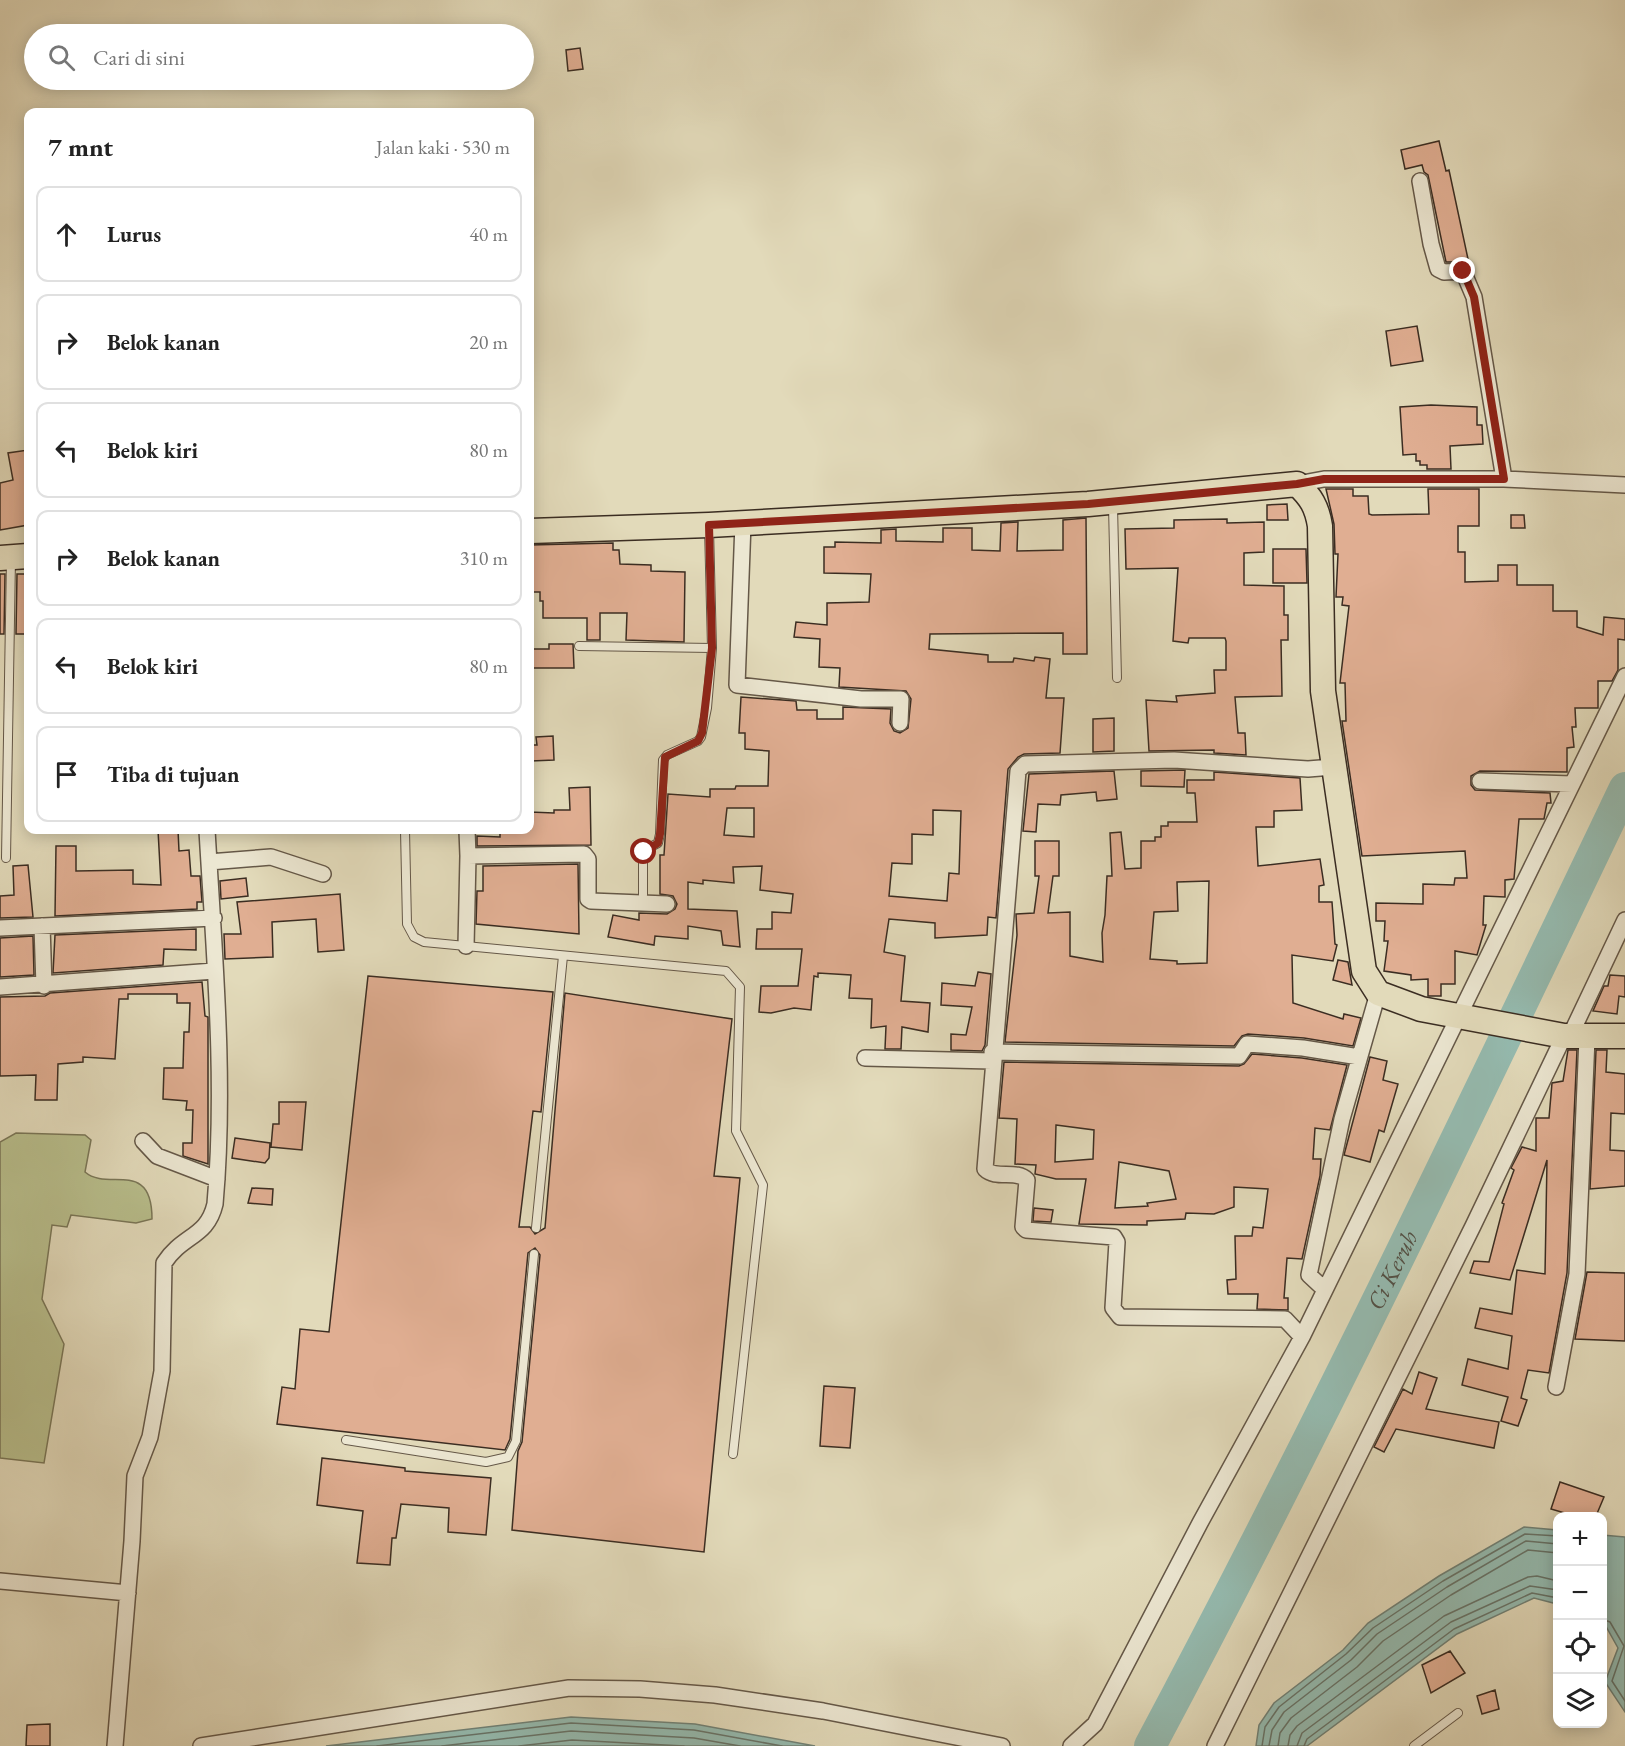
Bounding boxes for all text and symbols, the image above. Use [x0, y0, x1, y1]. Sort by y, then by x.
search box [24, 24, 534, 90]
icon: search [45, 41, 78, 74]
text: Cari di sini [93, 43, 185, 72]
text: 7 mnt [48, 130, 113, 164]
text: Jalan kaki · 530 m [376, 134, 510, 160]
icon: ahead [50, 218, 83, 251]
text: Lurus [107, 220, 161, 249]
text: 40 m [469, 221, 508, 247]
route end [1449, 257, 1475, 283]
icon: right [50, 326, 83, 359]
text: Belok kanan [107, 328, 220, 357]
text: 20 m [469, 329, 508, 355]
icon: left [50, 434, 83, 467]
text: Belok kiri [107, 436, 198, 465]
text: 80 m [469, 437, 508, 463]
icon: right [50, 542, 83, 575]
text: Belok kanan [107, 544, 220, 573]
text: 310 m [460, 545, 508, 571]
icon: left [50, 650, 83, 683]
text: Belok kiri [107, 652, 198, 681]
text: 80 m [469, 653, 508, 679]
icon: arrive [50, 758, 83, 791]
text: Tiba di tujuan [107, 760, 239, 789]
route start [630, 838, 656, 864]
water label: Ci Keruh [1359, 1225, 1425, 1315]
map controls [1553, 1512, 1607, 1728]
button: + [1553, 1512, 1607, 1566]
button: − [1553, 1566, 1607, 1620]
button: locate [1553, 1620, 1607, 1674]
button: layers [1553, 1674, 1607, 1728]

